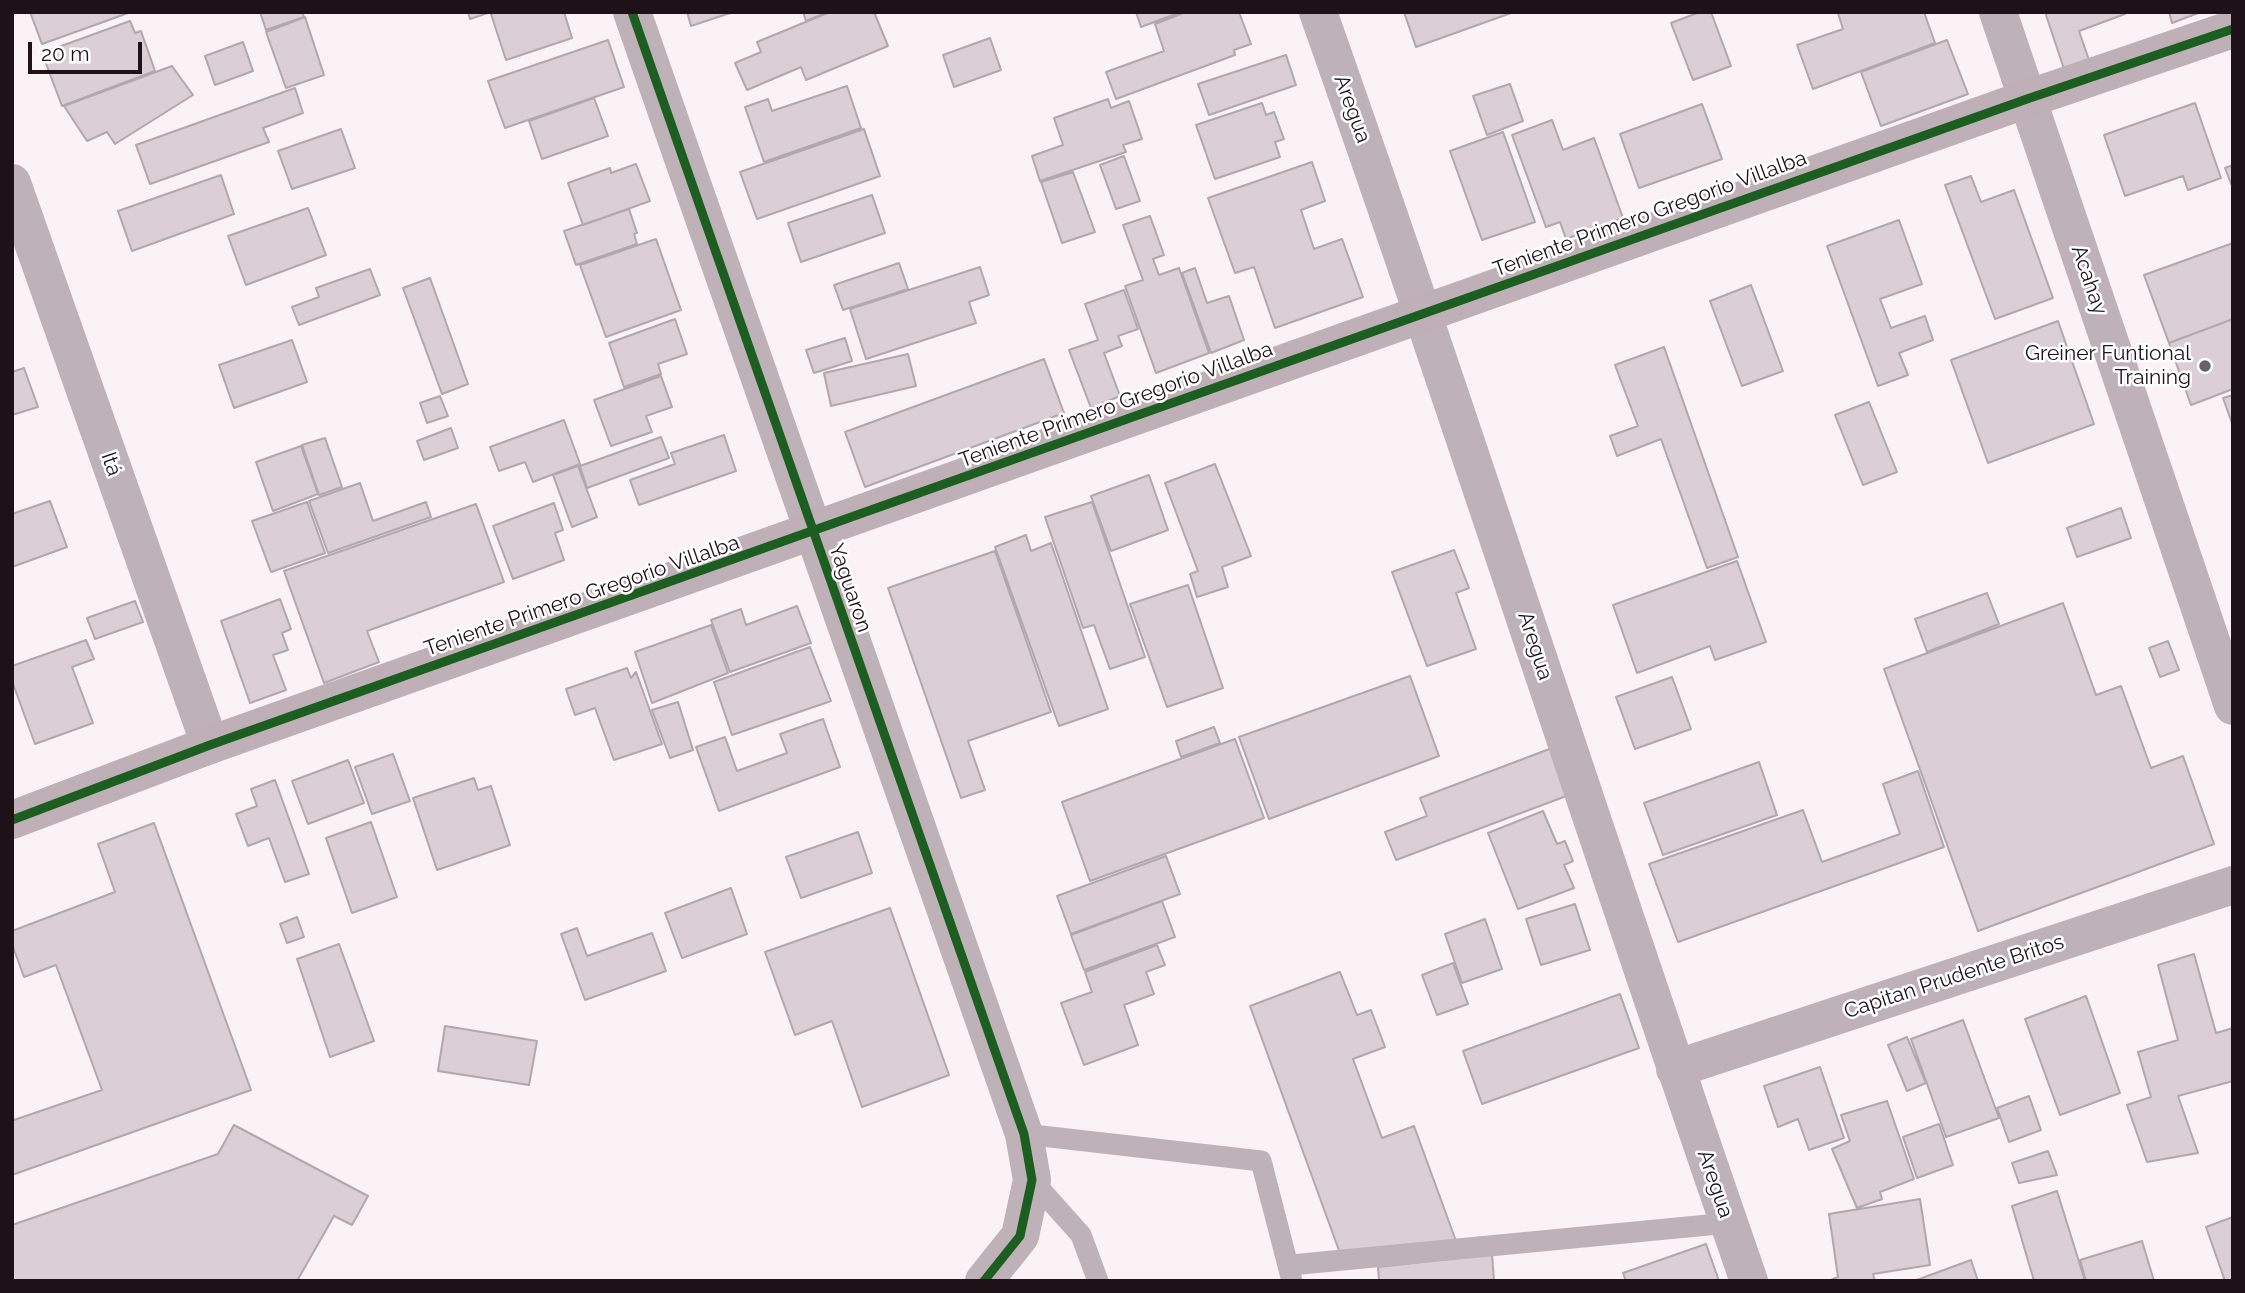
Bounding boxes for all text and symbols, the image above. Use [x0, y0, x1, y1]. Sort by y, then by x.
scale bar [32, 28, 145, 72]
text: 20 m [41, 41, 89, 66]
street label: Aregua [1328, 72, 1376, 146]
street label: Teniente Primero Gregorio Villalba [1490, 145, 1810, 283]
street label: Acahay [2065, 242, 2113, 318]
street label: Teniente Primero Gregorio Villalba [956, 336, 1276, 474]
place label: Greiner Funtional Training [2025, 341, 2191, 391]
marker: Greiner Funtional Training [2197, 358, 2213, 374]
street label: Itá [95, 449, 127, 479]
street label: Teniente Primero Gregorio Villalba [421, 530, 743, 662]
street label: Yaguaron [823, 540, 877, 636]
street label: Aregua [1512, 609, 1558, 683]
street label: Capitan Prudente Britos [1841, 930, 2067, 1024]
street label: Aregua [1692, 1147, 1738, 1221]

